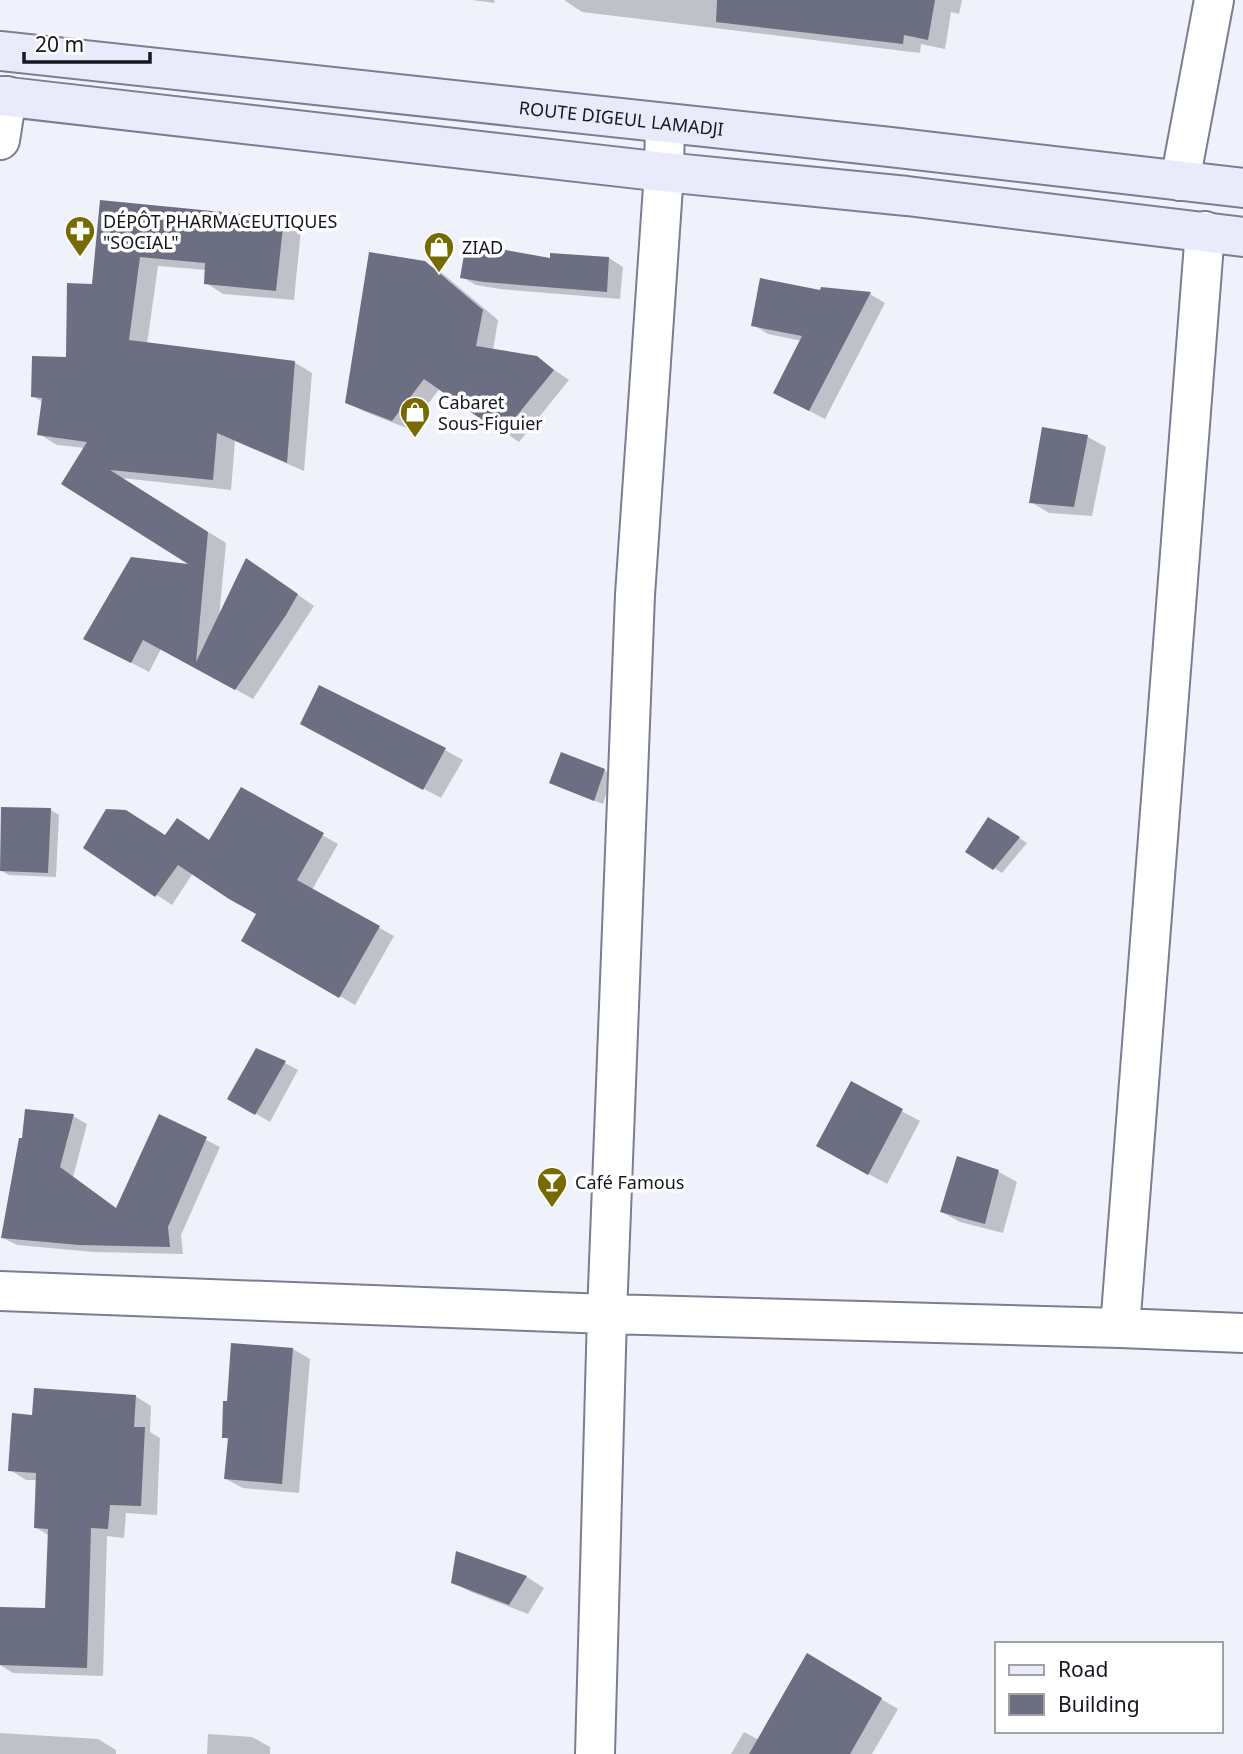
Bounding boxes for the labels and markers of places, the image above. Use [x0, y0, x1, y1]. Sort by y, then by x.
place label: DÉPÔT PHARMACEUTIQUES "SOCIAL" [103, 209, 338, 254]
pharmacy icon: DÉPÔT PHARMACEUTIQUES "SOCIAL" [63, 214, 97, 258]
shop icon: ZIAD [422, 230, 456, 274]
place label: ZIAD [462, 235, 503, 259]
place label: Cabaret Sous-Figuier [438, 390, 543, 435]
shop icon: Cabaret Sous-Figuier [398, 395, 432, 439]
bar icon: Café Famous [535, 1165, 569, 1209]
place label: Café Famous [575, 1170, 684, 1194]

